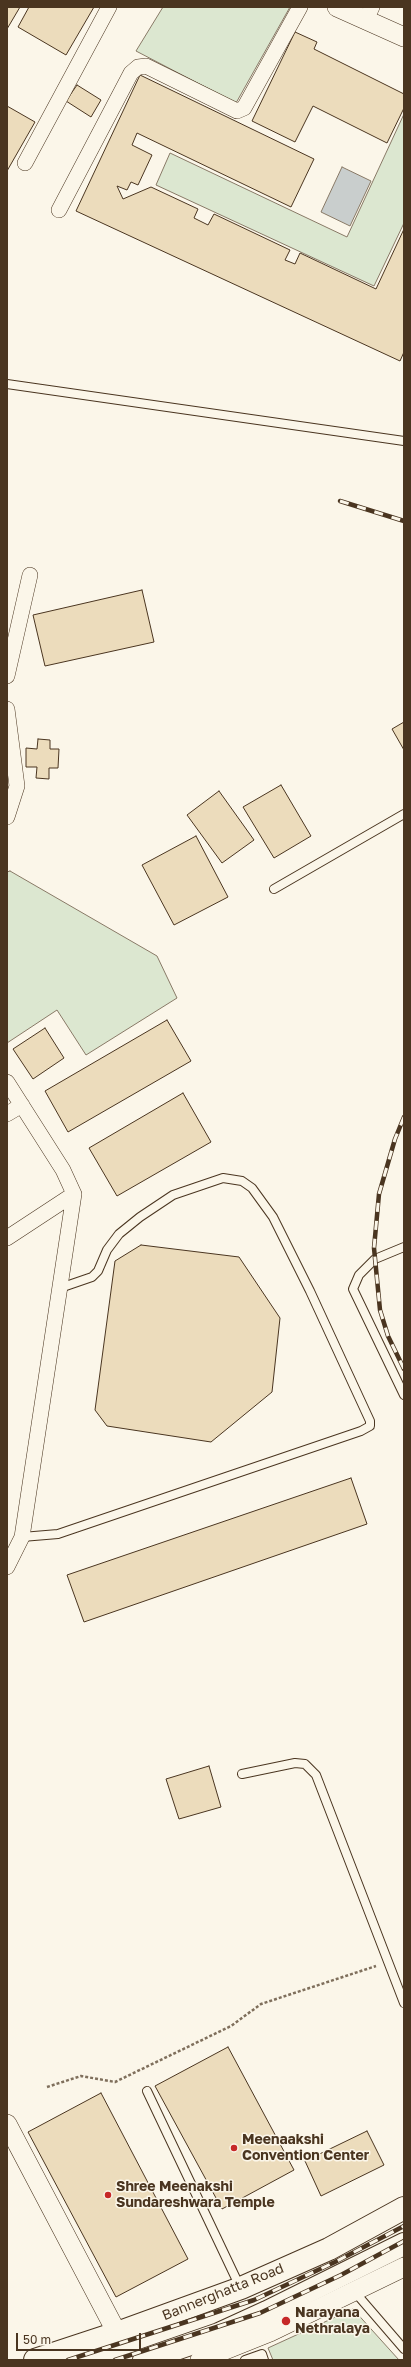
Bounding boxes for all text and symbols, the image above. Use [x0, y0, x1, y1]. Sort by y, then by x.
place label: Meenaakshi Convention Center [242, 2132, 369, 2164]
marker: Meenaakshi Convention Center [229, 2143, 239, 2153]
place label: Shree Meenakshi Sundareshwara Temple [116, 2179, 275, 2212]
marker: Shree Meenakshi Sundareshwara Temple [103, 2190, 113, 2200]
street label: Bannerghatta Road [160, 2260, 286, 2324]
place label: Narayana Nethralaya [295, 2305, 370, 2338]
marker: Narayana Nethralaya [280, 2315, 292, 2327]
scale bar [18, 2325, 143, 2351]
text: 50 m [23, 2332, 51, 2347]

